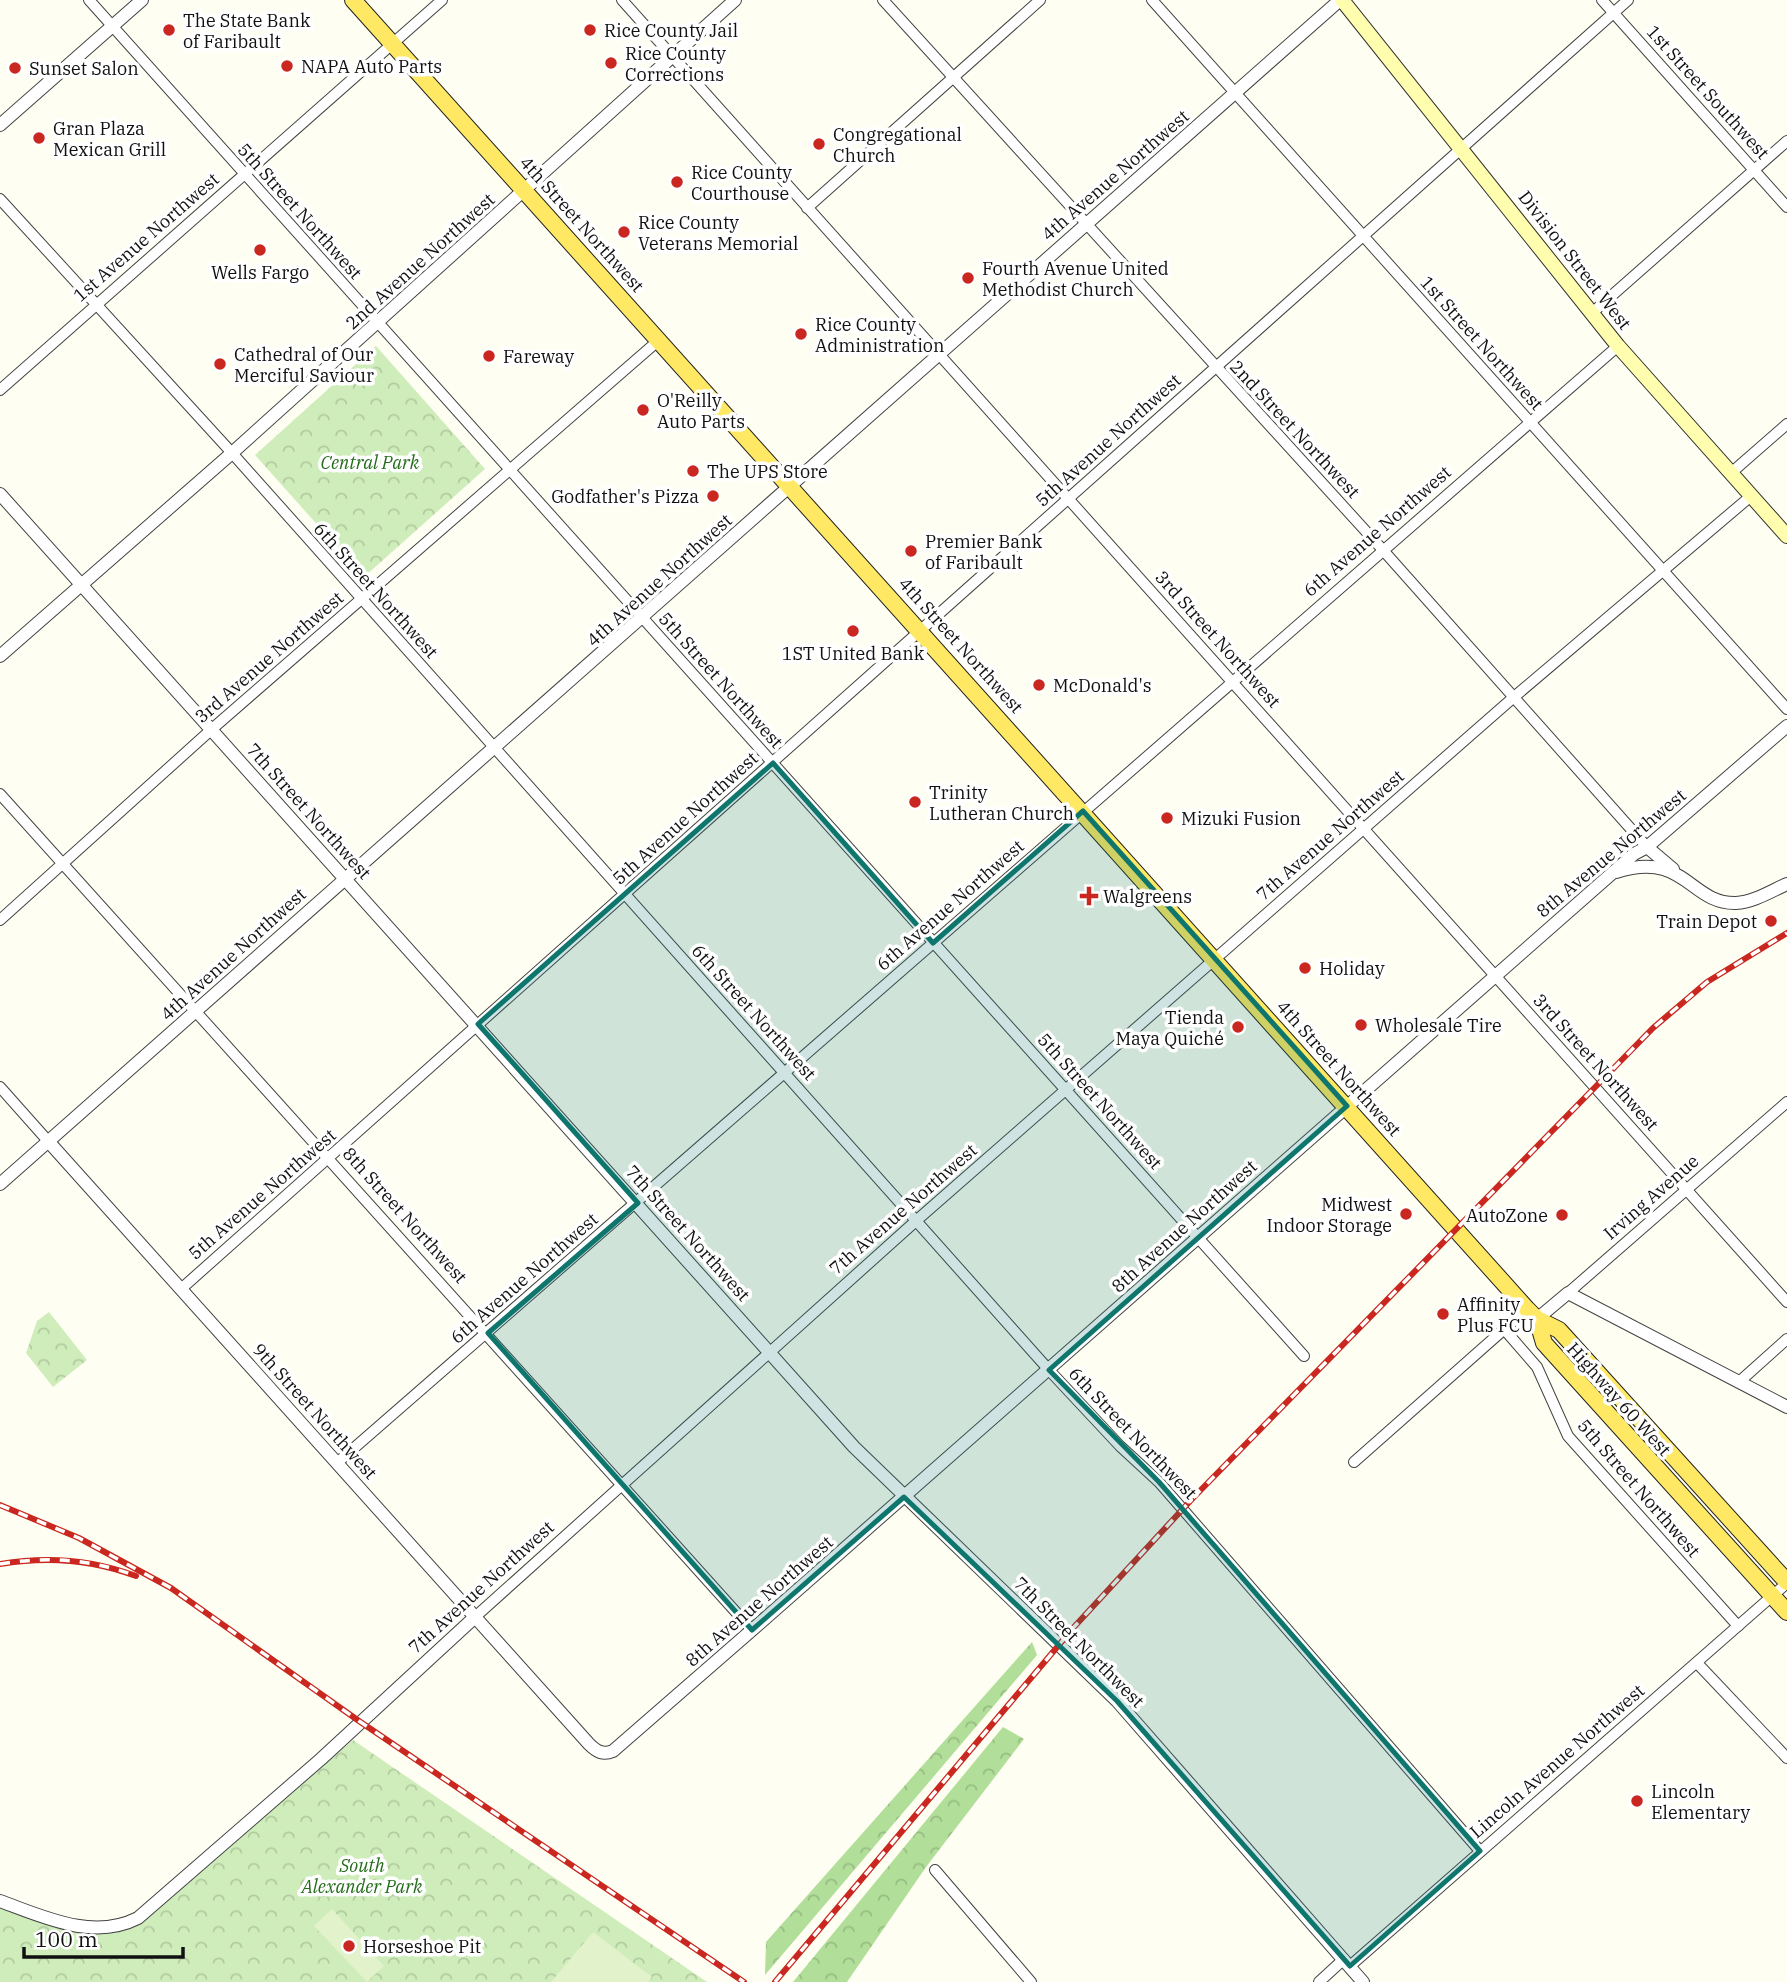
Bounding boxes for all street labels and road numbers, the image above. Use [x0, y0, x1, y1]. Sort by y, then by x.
street label: 1st Street Southwest [1642, 20, 1774, 164]
street label: 4th Avenue Northwest [1036, 105, 1194, 245]
street label: 5th Street Northwest [233, 138, 367, 284]
street label: 4th Street Northwest [515, 151, 649, 297]
street label: 1st Avenue Northwest [68, 167, 224, 307]
street label: Division Street West [1514, 186, 1636, 334]
street label: 2nd Avenue Northwest [341, 188, 499, 334]
street label: 1st Street Northwest [1416, 271, 1548, 415]
street label: 2nd Street Northwest [1225, 355, 1365, 503]
street label: 5th Avenue Northwest [1030, 369, 1186, 511]
street label: 6th Avenue Northwest [1298, 461, 1456, 601]
street label: 4th Avenue Northwest [581, 509, 737, 651]
street label: 6th Street Northwest [309, 517, 443, 663]
street label: 3rd Street Northwest [1150, 566, 1286, 712]
street label: 4th Street Northwest [894, 572, 1028, 718]
street label: 3rd Avenue Northwest [190, 586, 348, 728]
street label: 5th Street Northwest [654, 607, 788, 753]
street label: 7th Street Northwest [242, 738, 376, 884]
street label: 5th Avenue Northwest [607, 747, 763, 889]
street label: 7th Avenue Northwest [1251, 765, 1409, 905]
street label: 8th Avenue Northwest [1532, 784, 1690, 922]
street label: 6th Avenue Northwest [871, 835, 1029, 975]
street label: 4th Avenue Northwest [155, 883, 311, 1025]
street label: 6th Street Northwest [687, 939, 821, 1085]
street label: 3rd Street Northwest [1528, 989, 1664, 1135]
street label: 4th Street Northwest [1272, 995, 1406, 1141]
street label: 5th Street Northwest [1033, 1028, 1167, 1174]
street label: 5th Avenue Northwest [183, 1124, 341, 1264]
street label: 7th Avenue Northwest [824, 1139, 982, 1279]
street label: 8th Street Northwest [338, 1142, 472, 1288]
street label: Irving Avenue [1599, 1149, 1703, 1245]
street label: 8th Avenue Northwest [1106, 1155, 1262, 1297]
street label: 7th Street Northwest [621, 1160, 755, 1306]
street label: 6th Avenue Northwest [445, 1208, 603, 1348]
street label: Highway 60 West [1562, 1337, 1676, 1461]
street label: 9th Street Northwest [248, 1338, 382, 1484]
street label: 6th Street Northwest [1064, 1362, 1202, 1504]
street label: 5th Street Northwest [1573, 1414, 1705, 1562]
street label: 7th Avenue Northwest [403, 1516, 559, 1658]
street label: 8th Avenue Northwest [680, 1531, 838, 1671]
street label: 7th Street Northwest [1009, 1572, 1149, 1712]
street label: Lincoln Avenue Northwest [1465, 1679, 1649, 1843]

